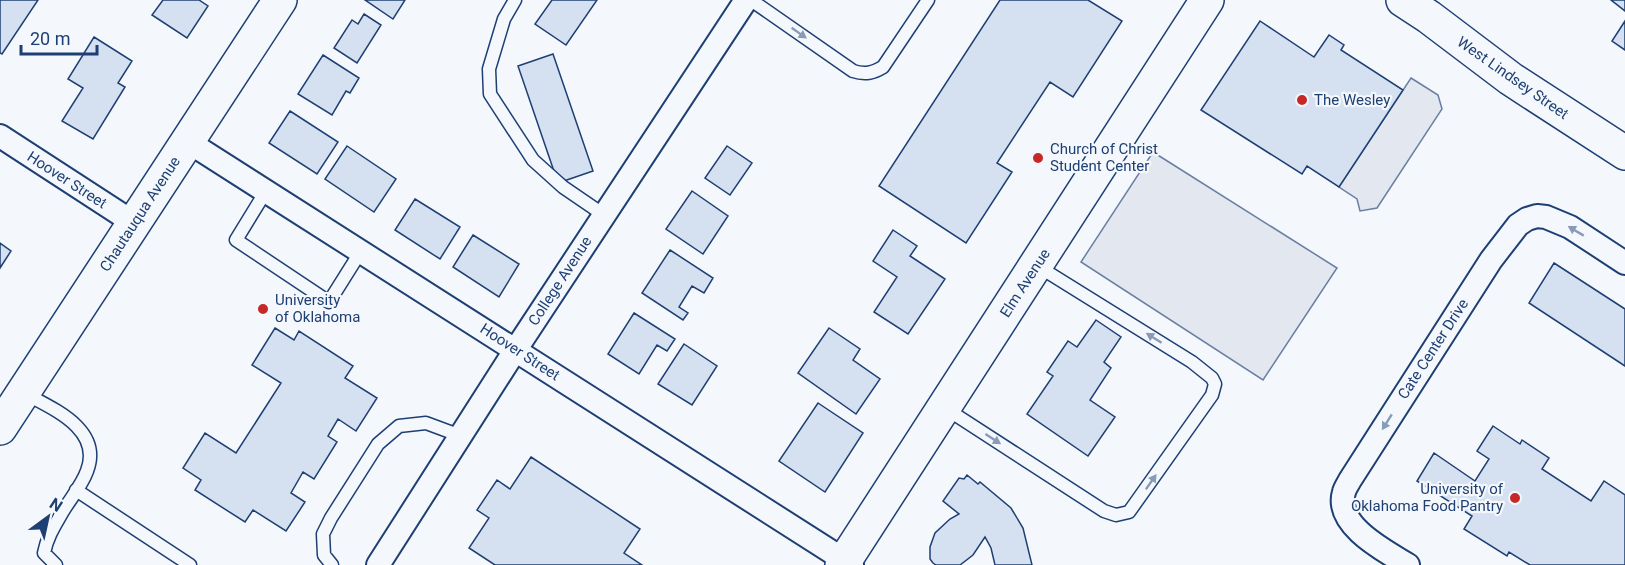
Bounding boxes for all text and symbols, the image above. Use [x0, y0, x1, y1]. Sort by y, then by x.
scale bar [21, 18, 98, 56]
one-way arrow [790, 27, 806, 39]
text: 20 m [30, 28, 70, 49]
street label: West Lindsey Street [1454, 33, 1572, 123]
place label: The Wesley [1314, 91, 1390, 109]
marker: The Wesley [1295, 93, 1309, 107]
place label: Church of Christ Student Center [1050, 140, 1158, 175]
street label: Hoover Street [24, 148, 110, 212]
marker: Church of Christ Student Center [1031, 151, 1045, 165]
street label: Chautauqua Avenue [96, 153, 184, 275]
one-way arrow [1568, 226, 1584, 237]
street label: College Avenue [524, 233, 596, 329]
street label: Elm Avenue [996, 245, 1054, 321]
place label: University of Oklahoma [275, 291, 360, 326]
street label: Cate Center Drive [1394, 295, 1472, 402]
marker: University of Oklahoma [256, 302, 270, 316]
street label: Hoover Street [477, 320, 563, 384]
one-way arrow [1146, 333, 1162, 344]
one-way arrow [1381, 413, 1392, 430]
one-way arrow [985, 434, 1001, 445]
one-way arrow [1144, 474, 1156, 490]
place label: University of Oklahoma Food Pantry [1351, 480, 1504, 515]
north arrow [18, 487, 78, 547]
marker: University of Oklahoma Food Pantry [1508, 491, 1522, 505]
text: N [46, 494, 66, 516]

